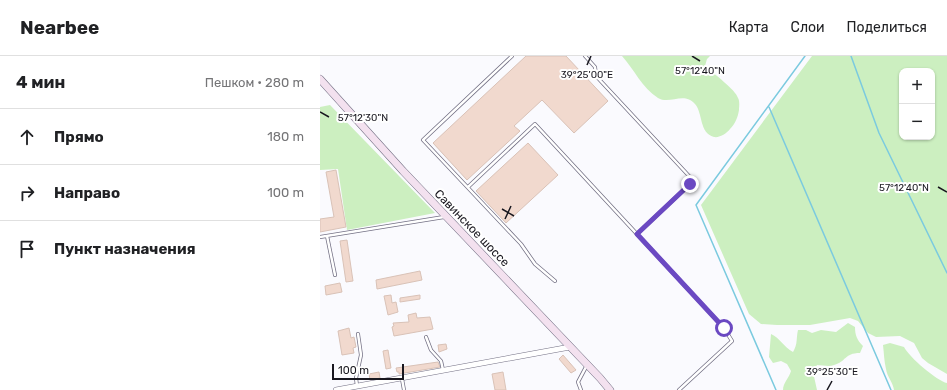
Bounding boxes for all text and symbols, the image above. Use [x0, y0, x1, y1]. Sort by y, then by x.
text: Nearbee [20, 16, 99, 39]
text: Карта [729, 19, 769, 36]
text: Слои [791, 19, 825, 36]
text: Поделиться [847, 19, 927, 36]
text: 57°12'40"N [675, 65, 725, 77]
map controls [899, 68, 935, 140]
button: + [899, 68, 935, 104]
text: 39°25'00"E [561, 69, 613, 81]
text: 4 мин [16, 72, 65, 92]
text: Пешком · 280 m [205, 75, 304, 90]
button: − [899, 104, 935, 140]
text: 57°12'30"N [338, 112, 388, 124]
icon: ahead [16, 126, 38, 148]
text: Прямо [54, 128, 104, 146]
text: 180 m [267, 129, 304, 144]
route end [681, 175, 699, 193]
icon: right [16, 182, 38, 204]
text: 57°12'40"N [879, 182, 929, 194]
text: Направо [54, 184, 120, 202]
text: 100 m [267, 185, 304, 200]
street label: Савинское шоссе [432, 187, 513, 270]
icon: arrive [16, 238, 38, 260]
text: Пункт назначения [54, 240, 196, 258]
route start [715, 319, 733, 337]
scale bar [332, 362, 404, 381]
text: 100 m [338, 364, 369, 377]
text: 39°25'30"E [806, 366, 858, 378]

